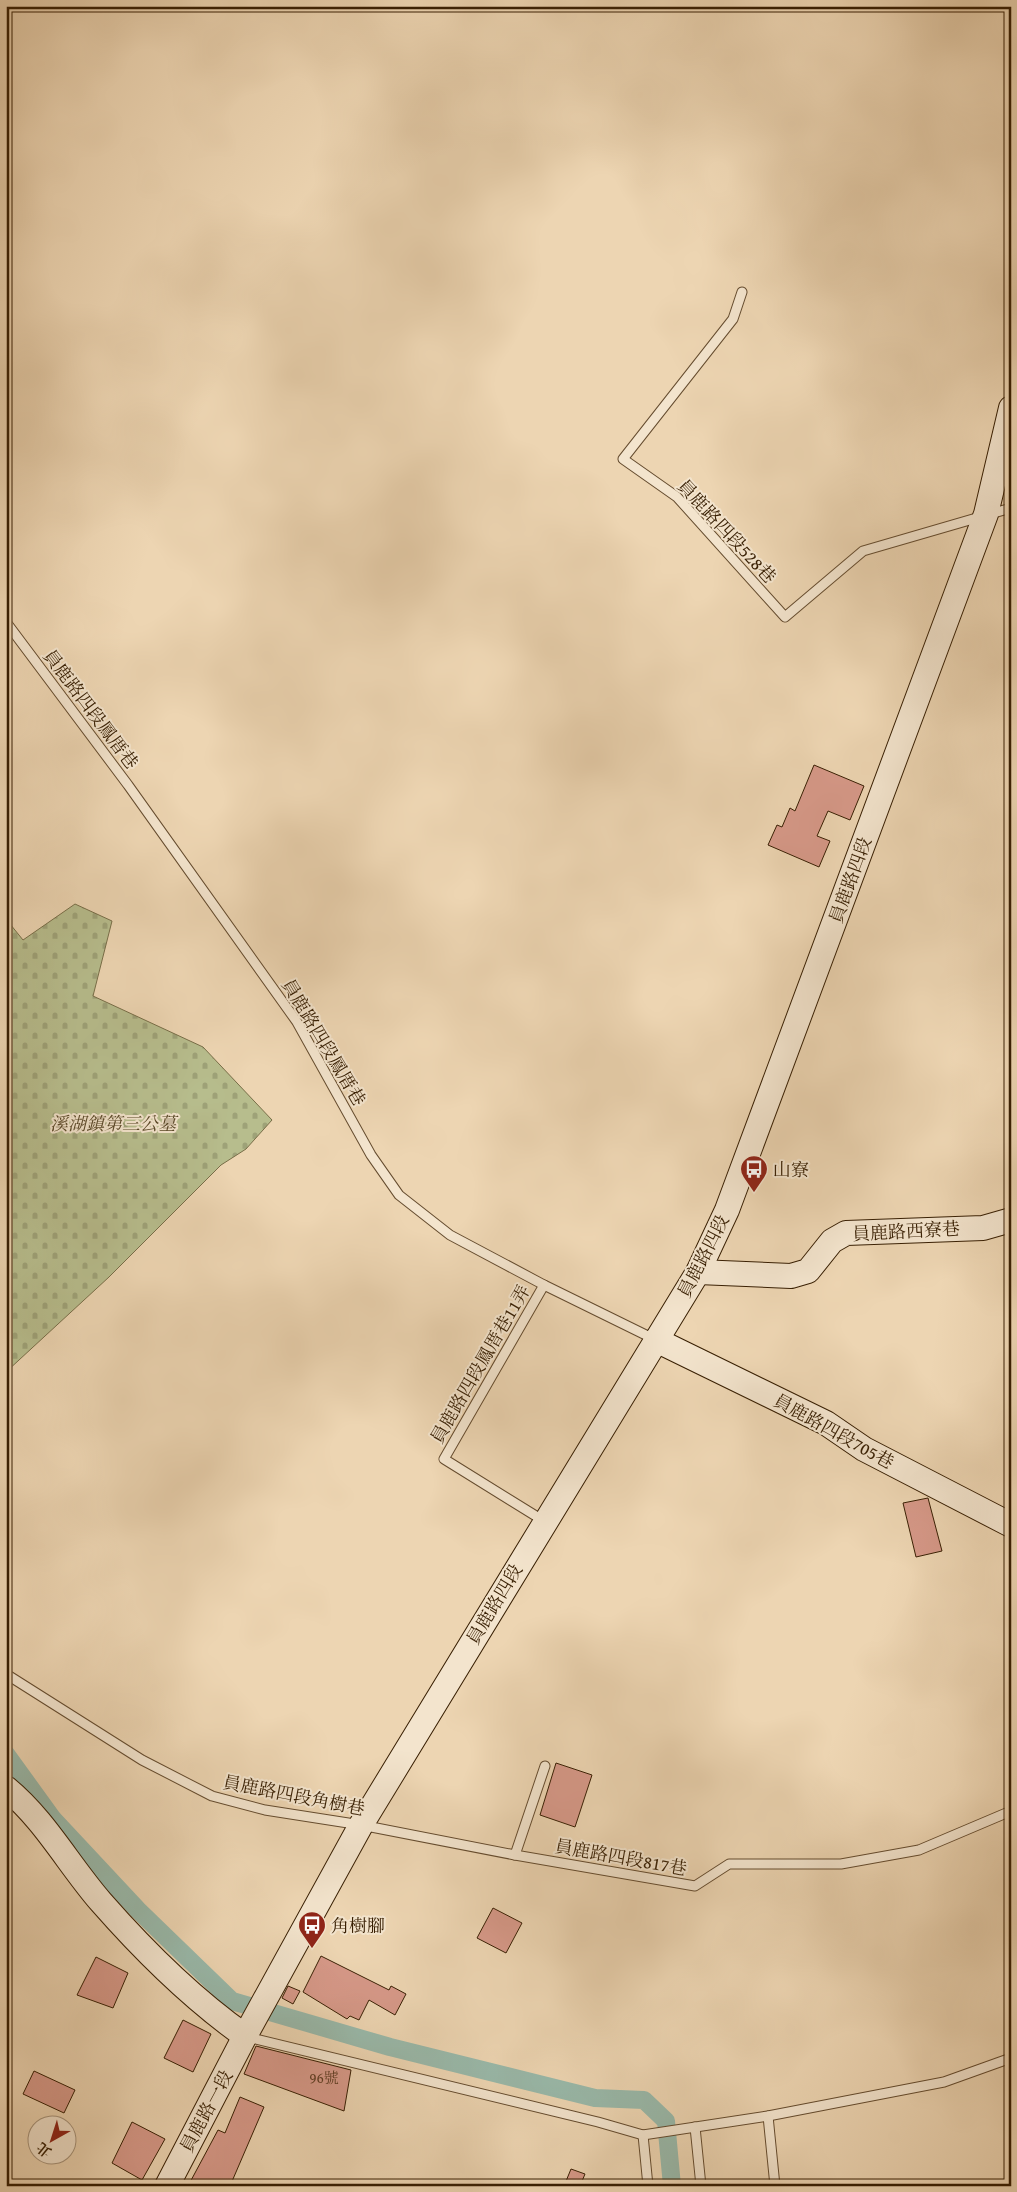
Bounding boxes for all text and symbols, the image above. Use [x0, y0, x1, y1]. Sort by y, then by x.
street label: 員鹿路四段528巷 [671, 473, 783, 589]
street label: 員鹿路四段鳳厝巷 [37, 643, 145, 775]
street label: 員鹿路四段 [822, 833, 878, 927]
street label: 員鹿路四段鳳厝巷 [275, 973, 373, 1111]
park label: 溪湖鎮第三公墓 [50, 1110, 179, 1137]
bus stop icon: 山寮 [739, 1154, 769, 1193]
place label: 山寮 [773, 1156, 809, 1183]
street label: 員鹿路四段 [671, 1210, 735, 1302]
street label: 員鹿路西寮巷 [851, 1215, 961, 1247]
street label: 員鹿路四段鳳厝巷11弄 [423, 1280, 537, 1448]
street label: 員鹿路四段705巷 [769, 1387, 899, 1475]
street label: 員鹿路四段 [459, 1558, 529, 1650]
street label: 員鹿路四段角樹巷 [221, 1768, 367, 1822]
street label: 員鹿路四段817巷 [553, 1832, 689, 1882]
bus stop icon: 角樹腳 [297, 1910, 327, 1949]
place label: 角樹腳 [331, 1912, 385, 1939]
street label: 員鹿路一段 [173, 2065, 239, 2157]
house number: 96號 [309, 2067, 339, 2088]
north arrow [28, 2114, 78, 2164]
text: 北 [32, 2138, 56, 2162]

